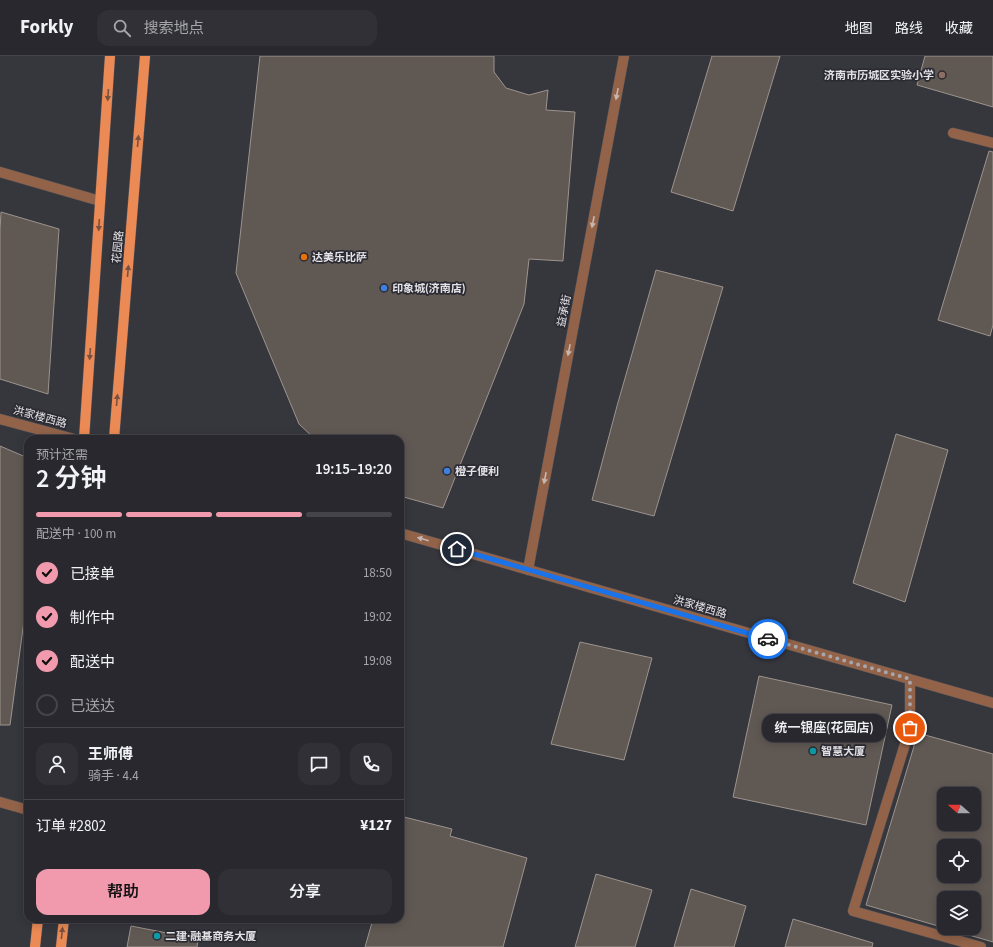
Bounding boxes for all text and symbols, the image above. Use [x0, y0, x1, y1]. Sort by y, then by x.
search box [97, 10, 377, 46]
text: Forkly [20, 14, 73, 41]
icon: search [111, 17, 133, 39]
text: 搜索地点 [143, 18, 203, 39]
text: 地图 [845, 19, 873, 39]
text: 路线 [895, 19, 923, 39]
text: 收藏 [945, 19, 973, 39]
place label: 济南市历城区实验小学 [824, 68, 934, 83]
marker: 济南市历城区实验小学 [937, 70, 947, 80]
one-way arrow [613, 88, 619, 100]
one-way arrow [104, 89, 111, 101]
one-way arrow [135, 135, 142, 147]
one-way arrow [589, 216, 595, 228]
one-way arrow [95, 219, 102, 231]
street label: 花园路 [109, 230, 127, 264]
place label: 达美乐比萨 [312, 250, 367, 265]
marker: 达美乐比萨 [299, 252, 309, 262]
one-way arrow [124, 265, 131, 277]
place label: 印象城(济南店) [392, 281, 466, 296]
marker: 印象城(济南店) [379, 283, 389, 293]
street label: 益承街 [553, 293, 575, 329]
one-way arrow [566, 344, 572, 356]
one-way arrow [86, 348, 93, 360]
one-way arrow [114, 394, 120, 406]
street label: 洪家楼西路 [11, 403, 69, 431]
text: 预计还需 [36, 446, 88, 464]
text: 19:15–19:20 [315, 459, 392, 480]
text: 2 分钟 [36, 460, 107, 497]
place label: 橙子便利 [455, 464, 499, 479]
marker: 橙子便利 [442, 466, 452, 476]
one-way arrow [542, 472, 548, 484]
text: 配送中 · 100 m [36, 525, 116, 543]
pin [440, 532, 474, 566]
one-way arrow [417, 536, 429, 542]
icon: home [446, 538, 468, 560]
icon: check [36, 562, 58, 584]
text: 已接单 [70, 564, 115, 585]
text: 18:50 [363, 564, 392, 582]
street label: 洪家楼西路 [671, 592, 729, 622]
icon: check [36, 606, 58, 628]
text: 制作中 [70, 608, 115, 629]
text: 19:02 [363, 608, 392, 626]
courier [748, 619, 788, 659]
icon: car [757, 628, 779, 650]
icon: check [36, 650, 58, 672]
text: 配送中 [70, 652, 115, 673]
text: 19:08 [363, 652, 392, 670]
text: 已送达 [70, 696, 115, 717]
pin [893, 711, 927, 745]
callout: 统一银座(花园店) [762, 714, 886, 742]
icon: bag [899, 717, 921, 739]
text: 统一银座(花园店) [774, 719, 874, 737]
button: person [36, 743, 78, 785]
button: chat [298, 743, 340, 785]
button: phone [350, 743, 392, 785]
text: 王师傅 [88, 744, 133, 765]
place label: 智慧大厦 [821, 744, 865, 759]
marker: 智慧大厦 [808, 746, 818, 756]
text: 骑手 · 4.4 [88, 767, 139, 785]
north arrow [937, 787, 981, 831]
map controls [937, 787, 981, 935]
text: ¥127 [360, 815, 392, 836]
text: 订单 #2802 [36, 816, 106, 837]
button: locate [937, 839, 981, 883]
button: 帮助 [36, 869, 210, 915]
button: 分享 [218, 869, 392, 915]
button: layers [937, 891, 981, 935]
one-way arrow [59, 927, 65, 939]
place label: 二建·融基商务大厦 [165, 929, 256, 944]
marker: 二建·融基商务大厦 [152, 931, 162, 941]

